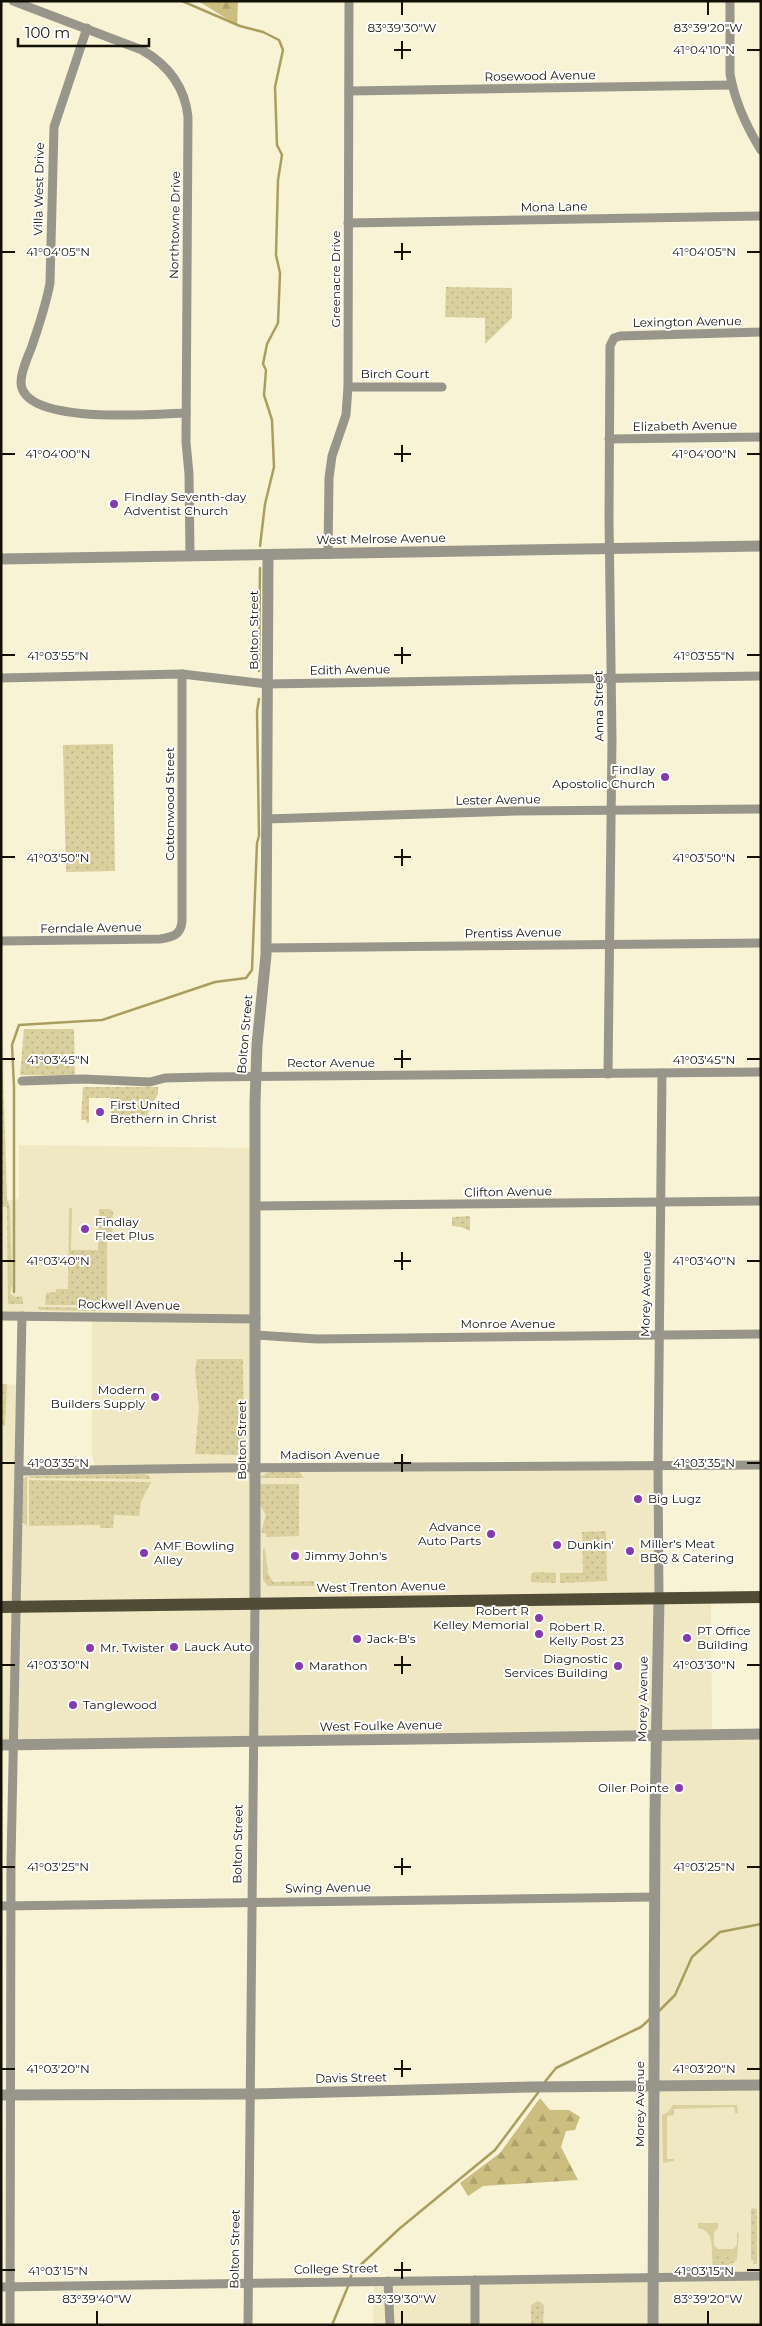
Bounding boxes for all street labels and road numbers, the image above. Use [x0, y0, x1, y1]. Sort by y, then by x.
street label: Rosewood Avenue [484, 67, 596, 84]
street label: Villa West Drive [30, 142, 47, 236]
street label: Northtowne Drive [166, 171, 183, 279]
street label: Mona Lane [520, 198, 588, 215]
street label: Greenacre Drive [328, 231, 343, 327]
street label: Lexington Avenue [633, 313, 741, 330]
street label: Birch Court [361, 366, 429, 381]
street label: Elizabeth Avenue [633, 417, 737, 434]
street label: West Melrose Avenue [316, 530, 446, 547]
street label: Bolton Street [246, 590, 261, 670]
street label: Edith Avenue [310, 661, 390, 678]
street label: Anna Street [590, 670, 607, 742]
street label: Cottonwood Street [162, 747, 177, 861]
street label: Lester Avenue [455, 791, 541, 808]
street label: Ferndale Avenue [40, 919, 142, 936]
street label: Prentiss Avenue [465, 924, 561, 941]
street label: Bolton Street [234, 994, 255, 1074]
street label: Rector Avenue [287, 1055, 375, 1070]
street label: Clifton Avenue [464, 1183, 552, 1200]
street label: Morey Avenue [637, 1251, 654, 1337]
street label: Rockwell Avenue [78, 1296, 180, 1313]
street label: Monroe Avenue [461, 1316, 555, 1331]
street label: Bolton Street [234, 1400, 249, 1480]
street label: Madison Avenue [280, 1447, 380, 1462]
street label: West Trenton Avenue [316, 1578, 446, 1595]
street label: Morey Avenue [634, 1656, 651, 1742]
street label: West Foulke Avenue [320, 1717, 442, 1734]
street label: Bolton Street [229, 1804, 246, 1884]
street label: Swing Avenue [285, 1879, 371, 1896]
street label: Morey Avenue [632, 2061, 647, 2147]
street label: Davis Street [315, 2069, 387, 2086]
street label: Bolton Street [226, 2209, 243, 2289]
street label: College Street [294, 2260, 378, 2277]

